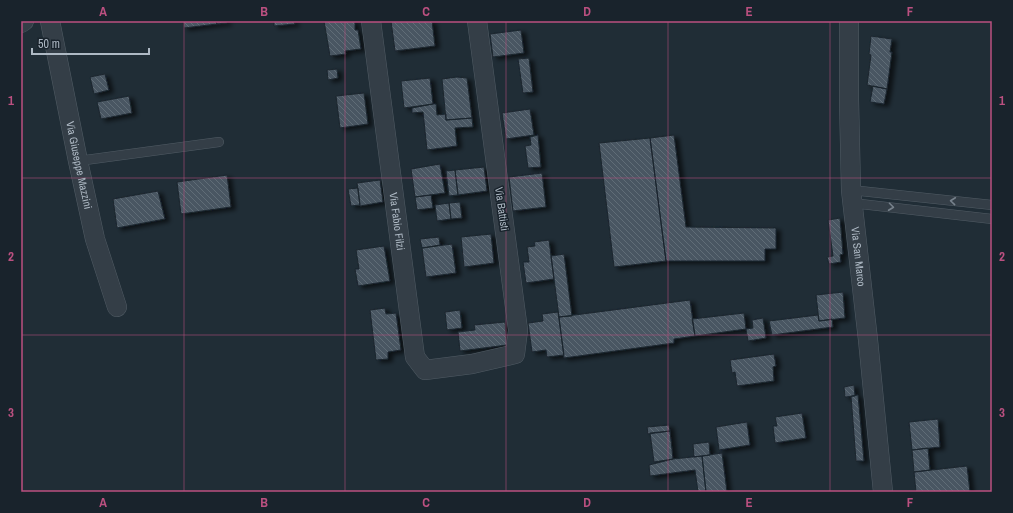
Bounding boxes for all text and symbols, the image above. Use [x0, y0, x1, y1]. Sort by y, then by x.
text: A [99, 3, 107, 20]
text: B [260, 3, 268, 20]
text: C [422, 3, 430, 20]
text: D [583, 3, 591, 20]
text: E [745, 3, 753, 20]
text: F [907, 3, 914, 20]
scale bar [32, 30, 149, 56]
text: 50 m [38, 36, 60, 52]
text: 1 [8, 92, 14, 109]
text: 1 [999, 92, 1005, 109]
street label: Via Giuseppe Mazzini [63, 120, 95, 210]
street label: Via Battisti [492, 186, 512, 232]
street label: Via Fabio Filzi [387, 192, 408, 251]
one-way arrow [950, 197, 956, 206]
one-way arrow [888, 203, 894, 212]
street label: Via San Marco [848, 226, 869, 287]
text: 2 [8, 248, 14, 265]
text: 2 [999, 248, 1005, 265]
text: 3 [8, 404, 14, 421]
text: 3 [999, 404, 1005, 421]
text: A [99, 494, 107, 511]
text: B [260, 494, 268, 511]
text: C [422, 494, 430, 511]
text: D [583, 494, 591, 511]
text: E [745, 494, 753, 511]
text: F [907, 494, 914, 511]

